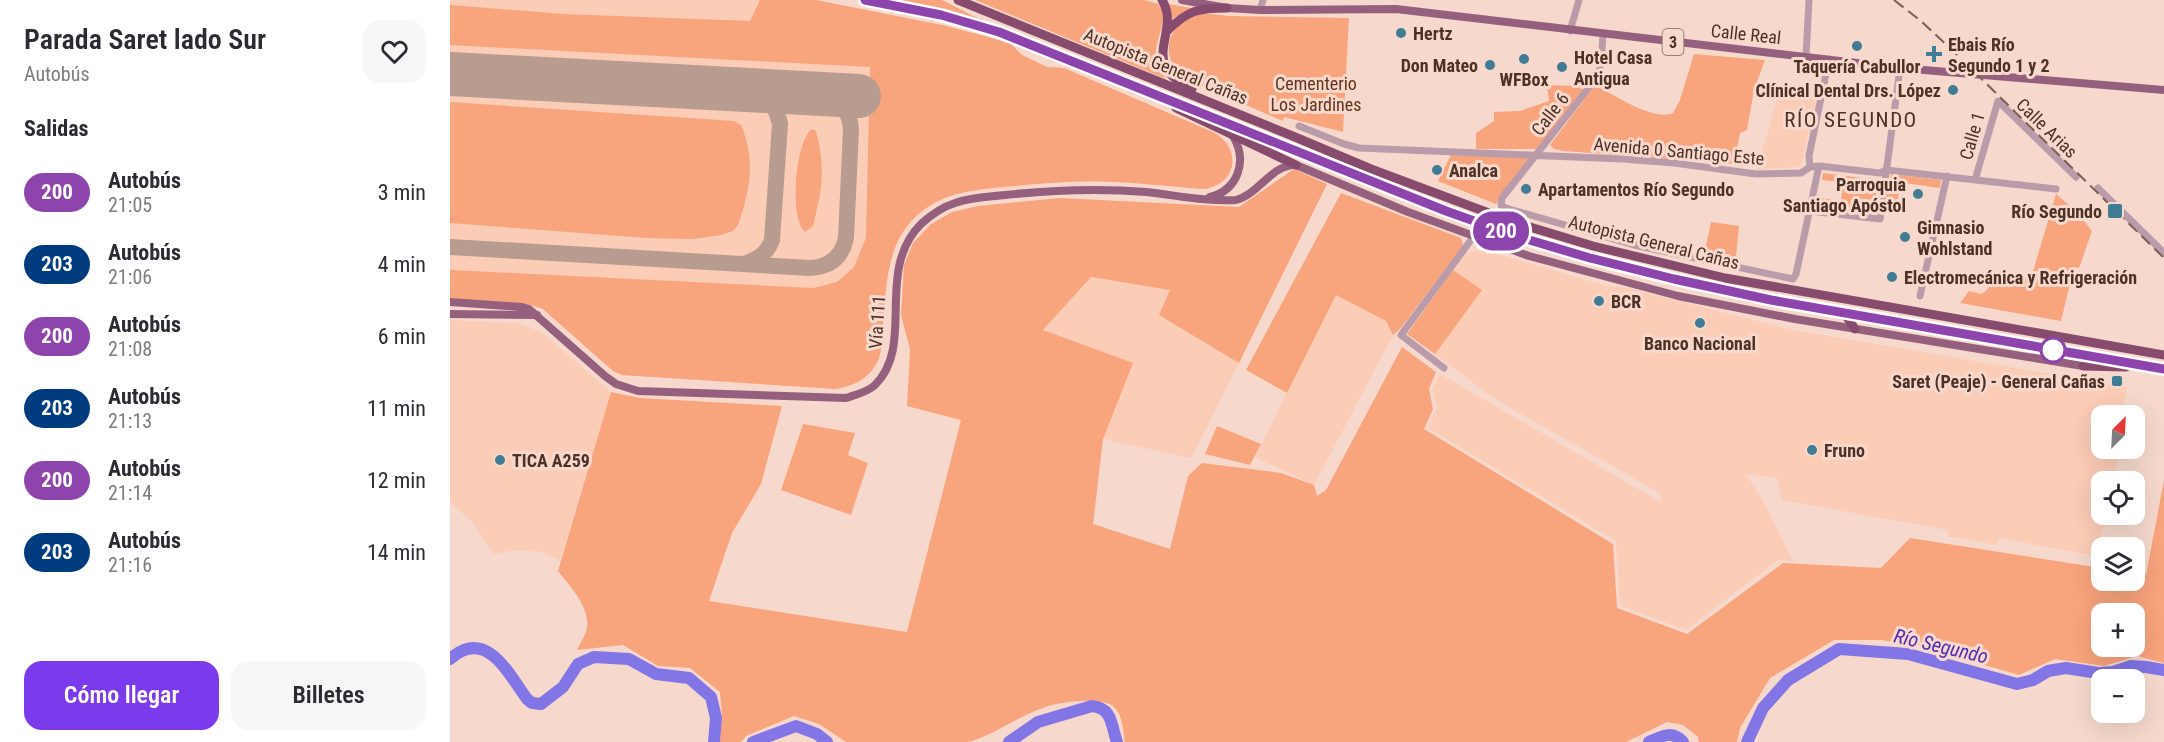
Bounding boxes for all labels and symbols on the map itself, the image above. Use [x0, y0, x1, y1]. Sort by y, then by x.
street label: Calle Real [1710, 20, 1782, 48]
street label: Autopista General Cañas [1081, 23, 1251, 109]
place label: Hertz [1413, 23, 1453, 44]
marker: Hertz [1394, 26, 1408, 40]
road number: 3 [1662, 29, 1684, 55]
place label: Ebais Río Segundo 1 y 2 [1948, 34, 2050, 76]
marker: Taquería Cabullor [1850, 39, 1864, 53]
marker: Ebais Río Segundo 1 y 2 [1925, 45, 1943, 63]
place label: Hotel Casa Antigua [1574, 47, 1652, 89]
marker: WFBox [1517, 52, 1531, 66]
place label: Don Mateo [1401, 55, 1478, 76]
place label: Taquería Cabullor [1794, 56, 1921, 77]
marker: Don Mateo [1483, 58, 1497, 72]
marker: Hotel Casa Antigua [1555, 60, 1569, 74]
place label: WFBox [1499, 69, 1549, 90]
park label: Cementerio Los Jardines [1270, 73, 1362, 115]
place label: Clínical Dental Drs. López [1755, 80, 1941, 101]
marker: Clínical Dental Drs. López [1946, 83, 1960, 97]
street label: Calle 6 [1527, 88, 1573, 140]
street label: Calle Arias [2012, 94, 2082, 162]
district label: RÍO SEGUNDO [1784, 108, 1918, 132]
street label: Calle 1 [1955, 110, 1989, 162]
street label: Avenida 0 Santiago Este [1593, 133, 1765, 169]
place label: Analca [1449, 160, 1498, 181]
marker: Analca [1430, 163, 1444, 177]
place label: Parroquia Santiago Apóstol [1783, 174, 1906, 216]
place label: Apartamentos Río Segundo [1538, 179, 1734, 200]
marker: Apartamentos Río Segundo [1519, 182, 1533, 196]
marker: Parroquia Santiago Apóstol [1911, 187, 1925, 201]
place label: Río Segundo [2011, 201, 2102, 222]
marker: Río Segundo [2106, 202, 2124, 220]
street label: Autopista General Cañas [1567, 211, 1741, 273]
line badge: 200 [1466, 212, 1536, 250]
place label: Gimnasio Wohlstand [1917, 217, 1993, 259]
marker: Gimnasio Wohlstand [1898, 230, 1912, 244]
place label: Electromecánica y Refrigeración [1904, 267, 2137, 288]
marker: Electromecánica y Refrigeración [1885, 270, 1899, 284]
place label: BCR [1611, 291, 1641, 312]
street label: Vía 111 [865, 294, 889, 350]
marker: BCR [1592, 294, 1606, 308]
marker: Banco Nacional [1693, 316, 1707, 330]
place label: Banco Nacional [1644, 333, 1756, 354]
unlabelled marker [2040, 337, 2066, 363]
place label: Saret (Peaje) - General Cañas [1892, 371, 2105, 393]
marker: Saret (Peaje) - General Cañas [2110, 374, 2124, 388]
north arrow [2091, 405, 2145, 459]
place label: Fruno [1824, 440, 1865, 461]
marker: Fruno [1805, 443, 1819, 457]
place label: TICA A259 [512, 450, 590, 471]
marker: TICA A259 [493, 453, 507, 467]
water label: Río Segundo [1892, 624, 1990, 668]

